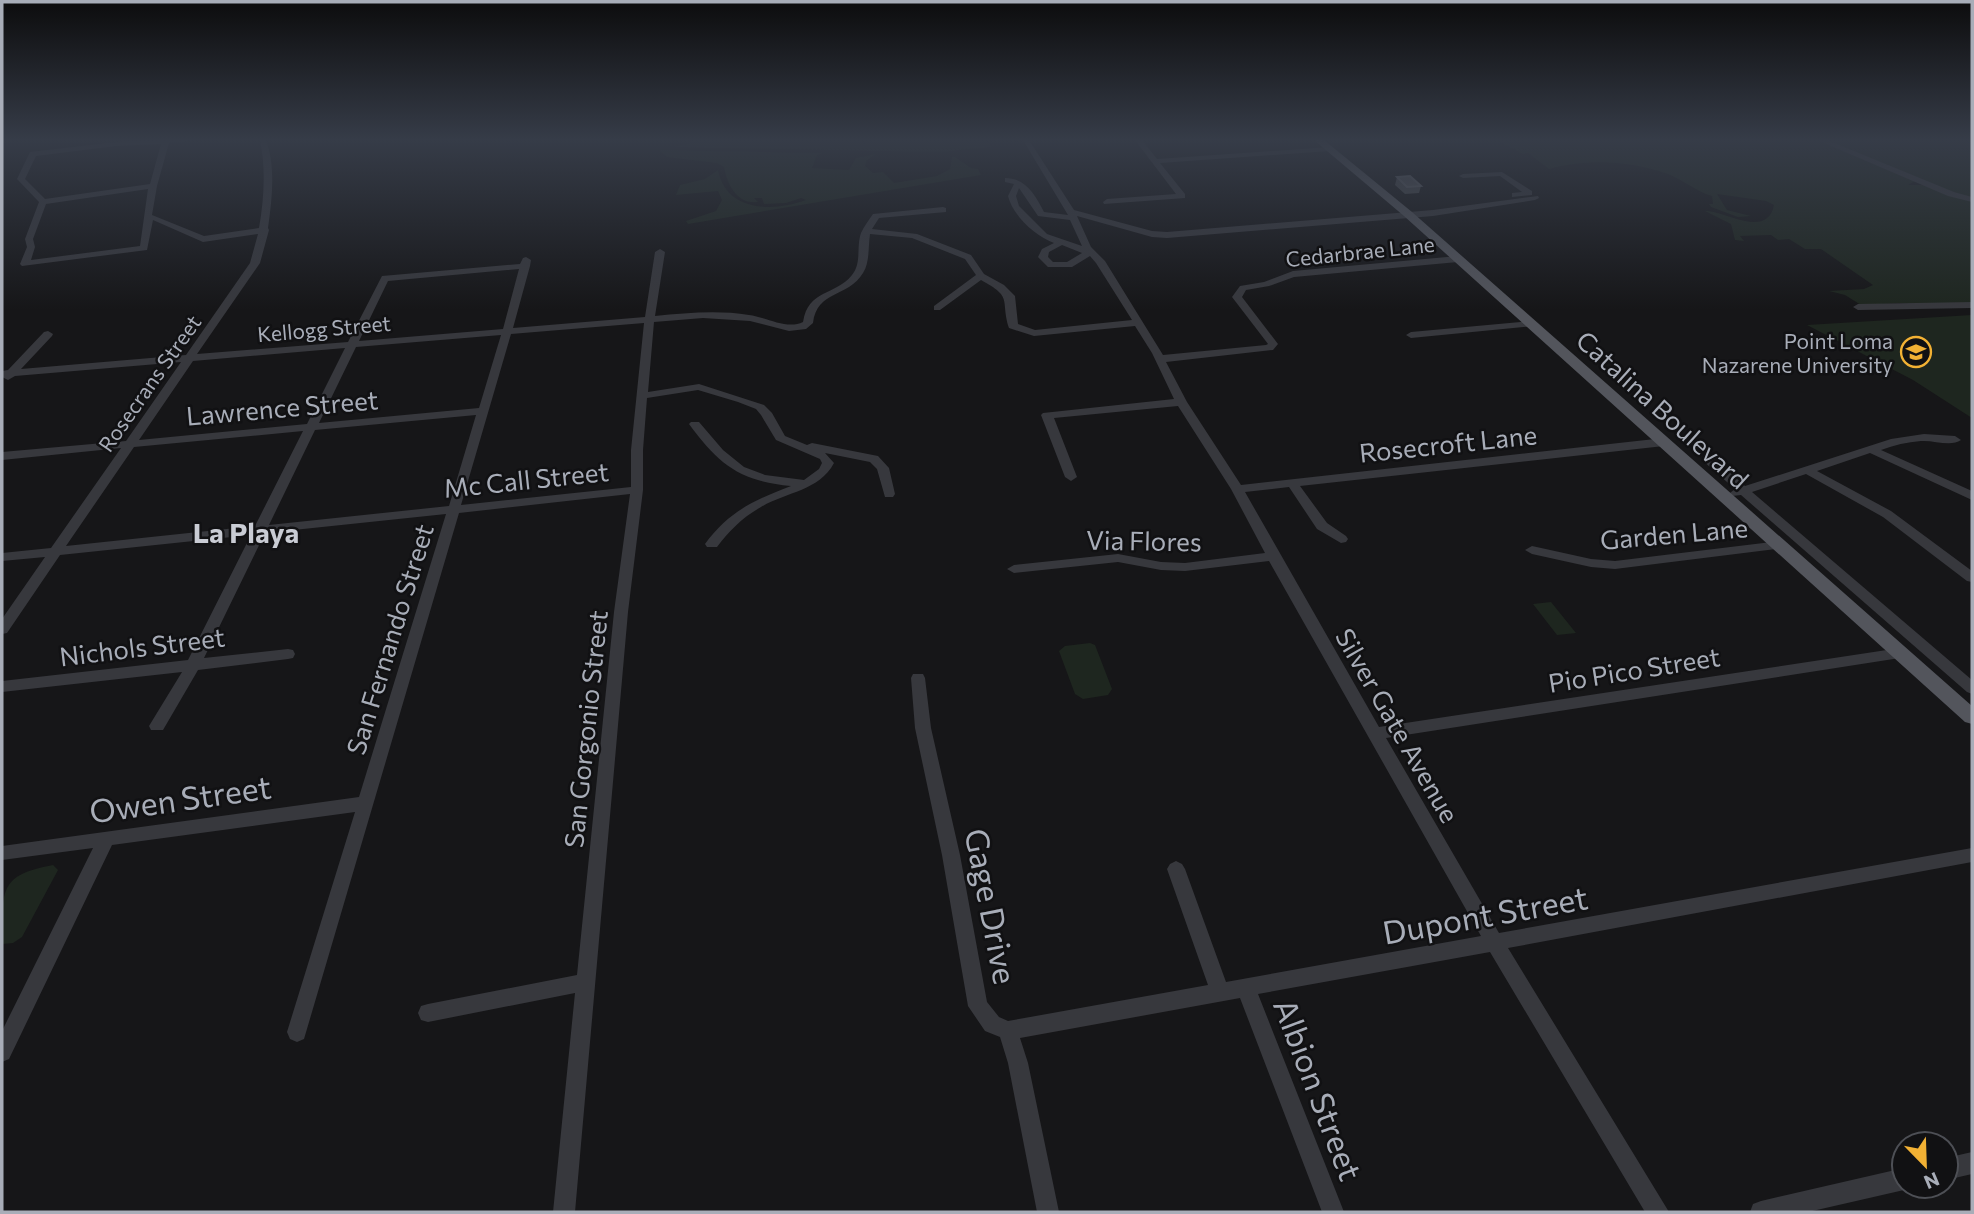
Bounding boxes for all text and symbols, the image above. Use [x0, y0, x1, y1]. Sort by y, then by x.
street label: Cedarbrae Lane [1284, 231, 1436, 271]
street label: Rosecrans Street [93, 310, 205, 456]
street label: Kellogg Street [256, 310, 392, 346]
street label: Catalina Boulevard [1571, 324, 1755, 494]
place label: Point Loma Nazarene University [1702, 328, 1893, 377]
school or university icon: Point Loma Nazarene University [1899, 335, 1933, 369]
street label: Lawrence Street [185, 383, 379, 431]
street label: Rosecroft Lane [1358, 418, 1538, 468]
street label: Mc Call Street [442, 455, 610, 503]
street label: Garden Lane [1599, 511, 1749, 555]
district label: La Playa [193, 515, 299, 549]
street label: San Fernando Street [339, 520, 439, 758]
street label: Via Flores [1086, 523, 1202, 557]
street label: San Gorgonio Street [557, 609, 613, 849]
street label: Nichols Street [57, 620, 227, 672]
street label: Silver Gate Avenue [1330, 622, 1466, 828]
street label: Pio Pico Street [1546, 640, 1722, 698]
street label: Owen Street [87, 765, 273, 831]
street label: Gage Drive [957, 825, 1027, 987]
street label: Dupont Street [1379, 876, 1591, 952]
street label: Albion Street [1266, 992, 1372, 1186]
north arrow [1890, 1130, 1960, 1200]
text: N [1921, 1168, 1943, 1194]

